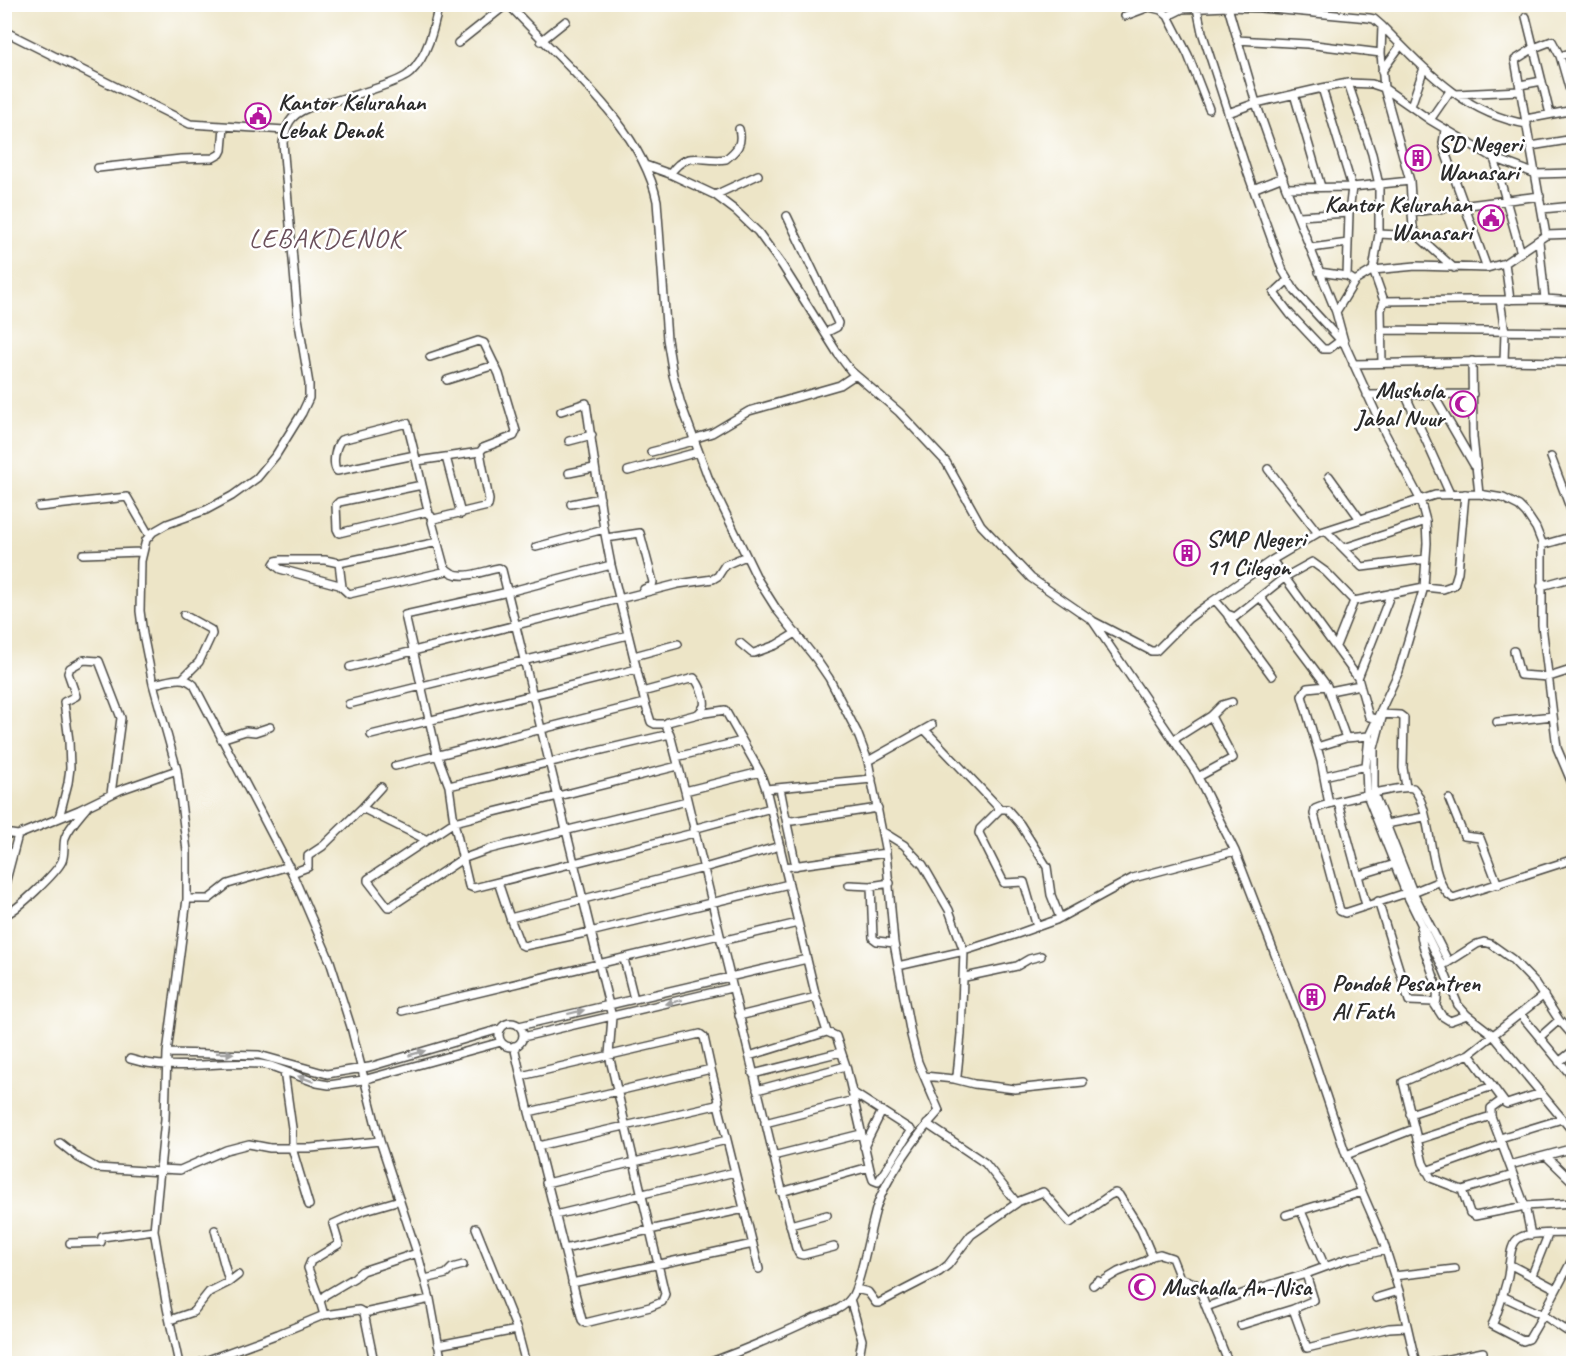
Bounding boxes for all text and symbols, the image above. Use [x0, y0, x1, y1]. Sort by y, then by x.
place label: Kantor Kelurahan Lebak Denok [278, 87, 427, 145]
public building icon: Kantor Kelurahan Lebak Denok [243, 101, 273, 131]
place label: SD Negeri Wanasari [1438, 129, 1525, 187]
building icon: SD Negeri Wanasari [1403, 143, 1433, 173]
place label: Kantor Kelurahan Wanasari [1324, 189, 1475, 247]
public building icon: Kantor Kelurahan Wanasari [1476, 203, 1506, 233]
district label: LEBAKDENOK [249, 221, 407, 255]
place label: Mushola Jabal Nuur [1353, 375, 1446, 433]
mosque icon: Mushola Jabal Nuur [1448, 389, 1478, 419]
place label: SMP Negeri 11 Cilegon [1206, 524, 1309, 582]
building icon: SMP Negeri 11 Cilegon [1172, 538, 1202, 568]
place label: Pondok Pesantren Al Fath [1332, 968, 1481, 1026]
building icon: Pondok Pesantren Al Fath [1297, 982, 1327, 1012]
one-way arrow [665, 997, 684, 1007]
one-way arrow [567, 1007, 585, 1017]
one-way arrow [408, 1048, 426, 1057]
one-way arrow [216, 1049, 235, 1058]
one-way arrow [297, 1074, 315, 1084]
mosque icon: Mushalla An-Nisa [1127, 1272, 1157, 1302]
place label: Mushalla An-Nisa [1162, 1272, 1313, 1302]

